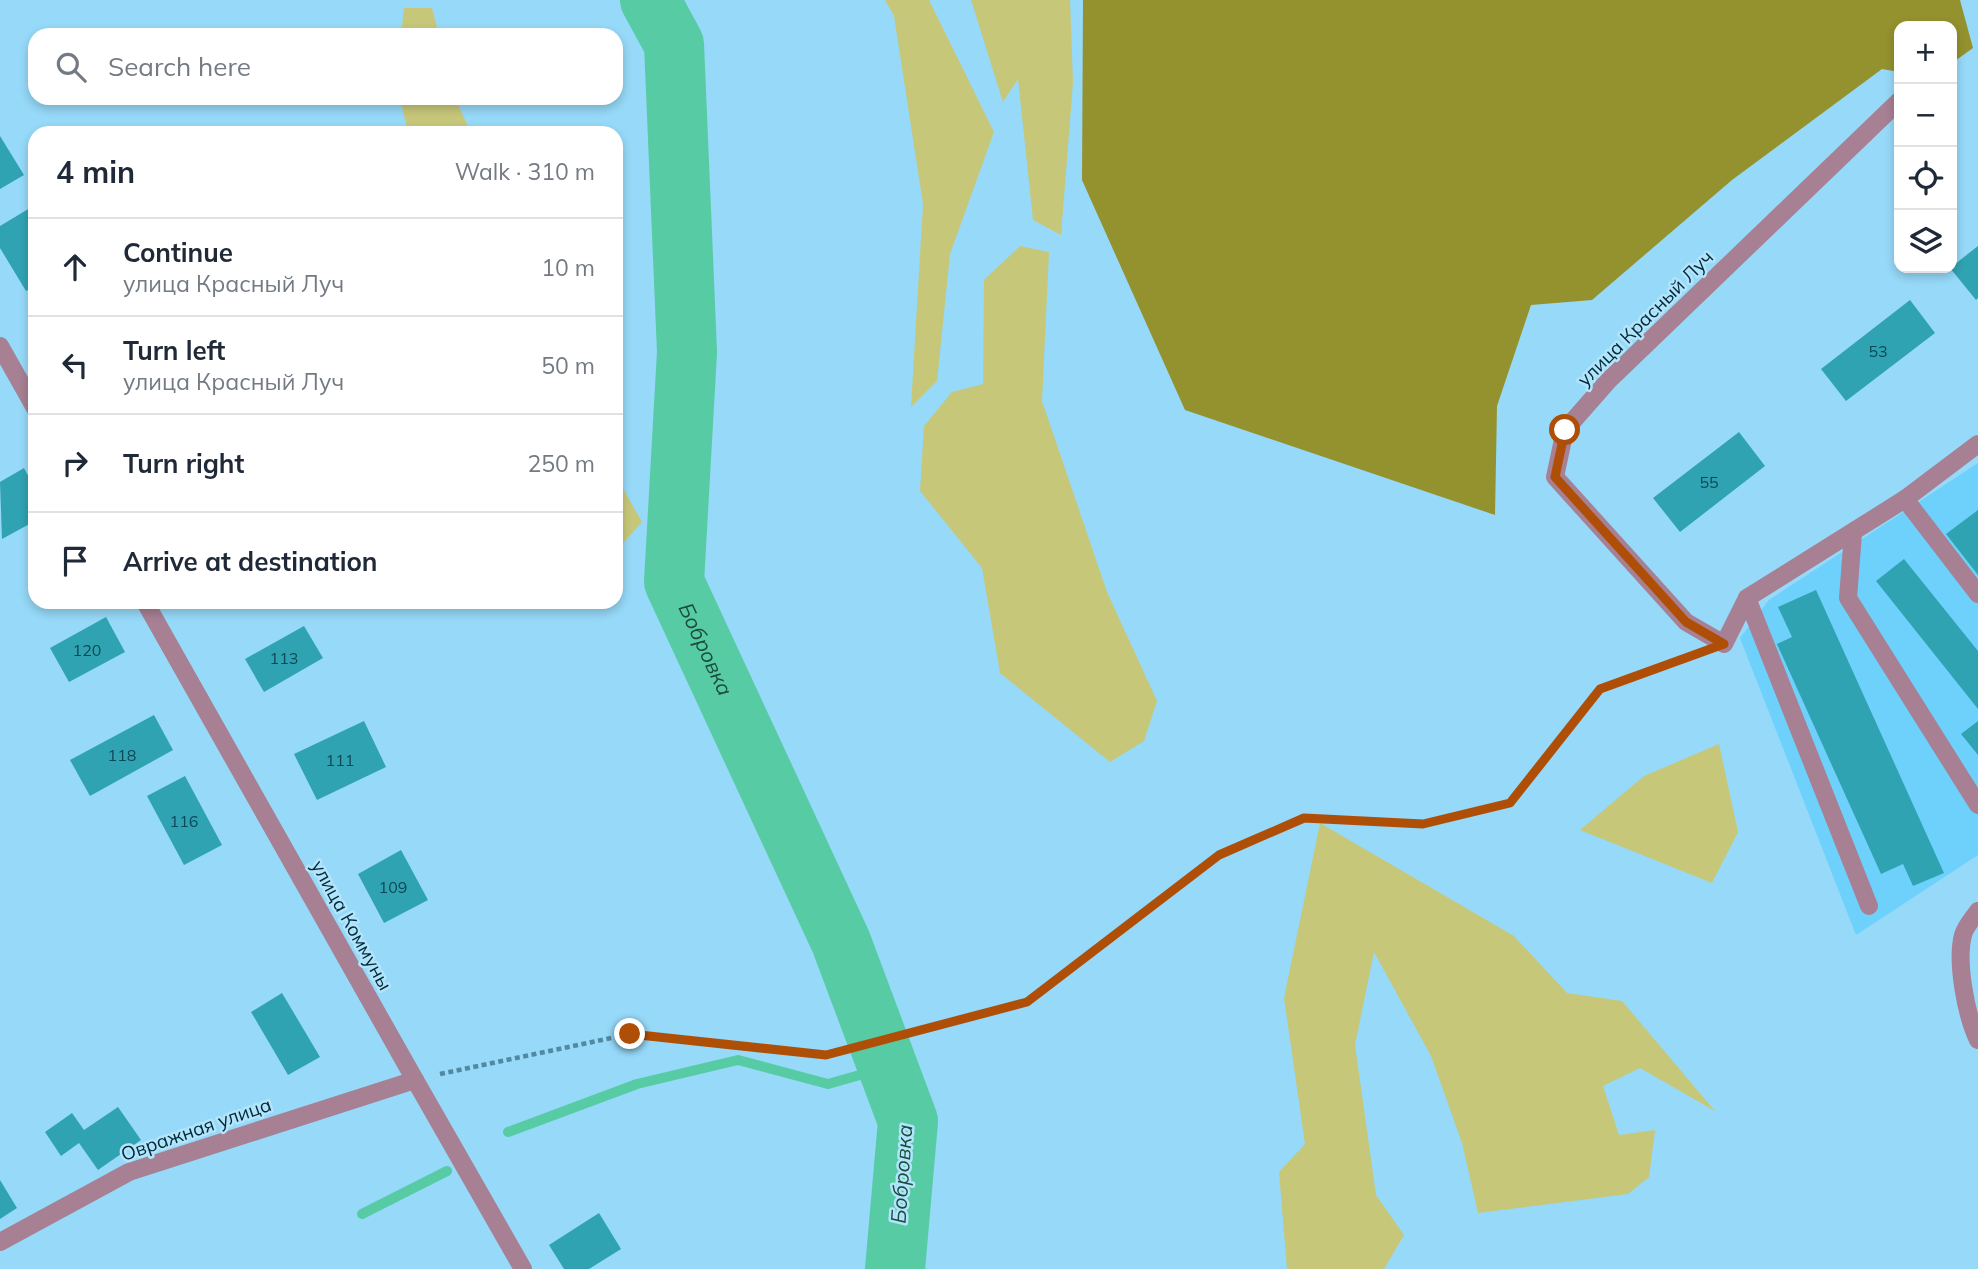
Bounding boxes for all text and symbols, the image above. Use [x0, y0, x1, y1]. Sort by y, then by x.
map controls [1894, 21, 1957, 273]
button: + [1894, 21, 1957, 84]
search box [28, 28, 623, 105]
icon: search [52, 48, 90, 86]
text: Search here [108, 50, 251, 83]
button: − [1894, 84, 1957, 147]
button: locate [1894, 147, 1957, 210]
text: 4 min [56, 153, 135, 191]
text: Walk · 310 m [455, 157, 595, 186]
button: layers [1894, 210, 1957, 273]
text: Continue [123, 236, 233, 269]
street label: улица Красный Луч [1572, 245, 1718, 391]
icon: ahead [56, 248, 94, 286]
text: 10 m [541, 253, 595, 282]
text: улица Красный Луч [123, 269, 344, 298]
text: Turn left [123, 334, 225, 367]
house number: 53 [1868, 341, 1888, 361]
icon: left [56, 346, 94, 384]
text: 50 m [541, 351, 595, 380]
text: улица Красный Луч [123, 367, 344, 396]
route start [1549, 414, 1580, 445]
icon: right [56, 444, 94, 482]
text: Turn right [123, 447, 244, 480]
text: 250 m [527, 449, 595, 478]
house number: 55 [1699, 472, 1719, 492]
icon: arrive [56, 542, 94, 580]
text: Arrive at destination [123, 545, 378, 578]
water label: Бобровка [673, 598, 739, 700]
house number: 120 [73, 640, 101, 660]
house number: 113 [270, 648, 298, 668]
house number: 118 [108, 745, 136, 765]
house number: 111 [326, 750, 354, 770]
house number: 116 [170, 811, 198, 831]
street label: улица Коммуны [306, 856, 398, 994]
house number: 109 [379, 877, 407, 897]
route end [614, 1018, 645, 1049]
street label: Овражная улица [118, 1092, 274, 1166]
water label: Бобровка [885, 1123, 917, 1224]

